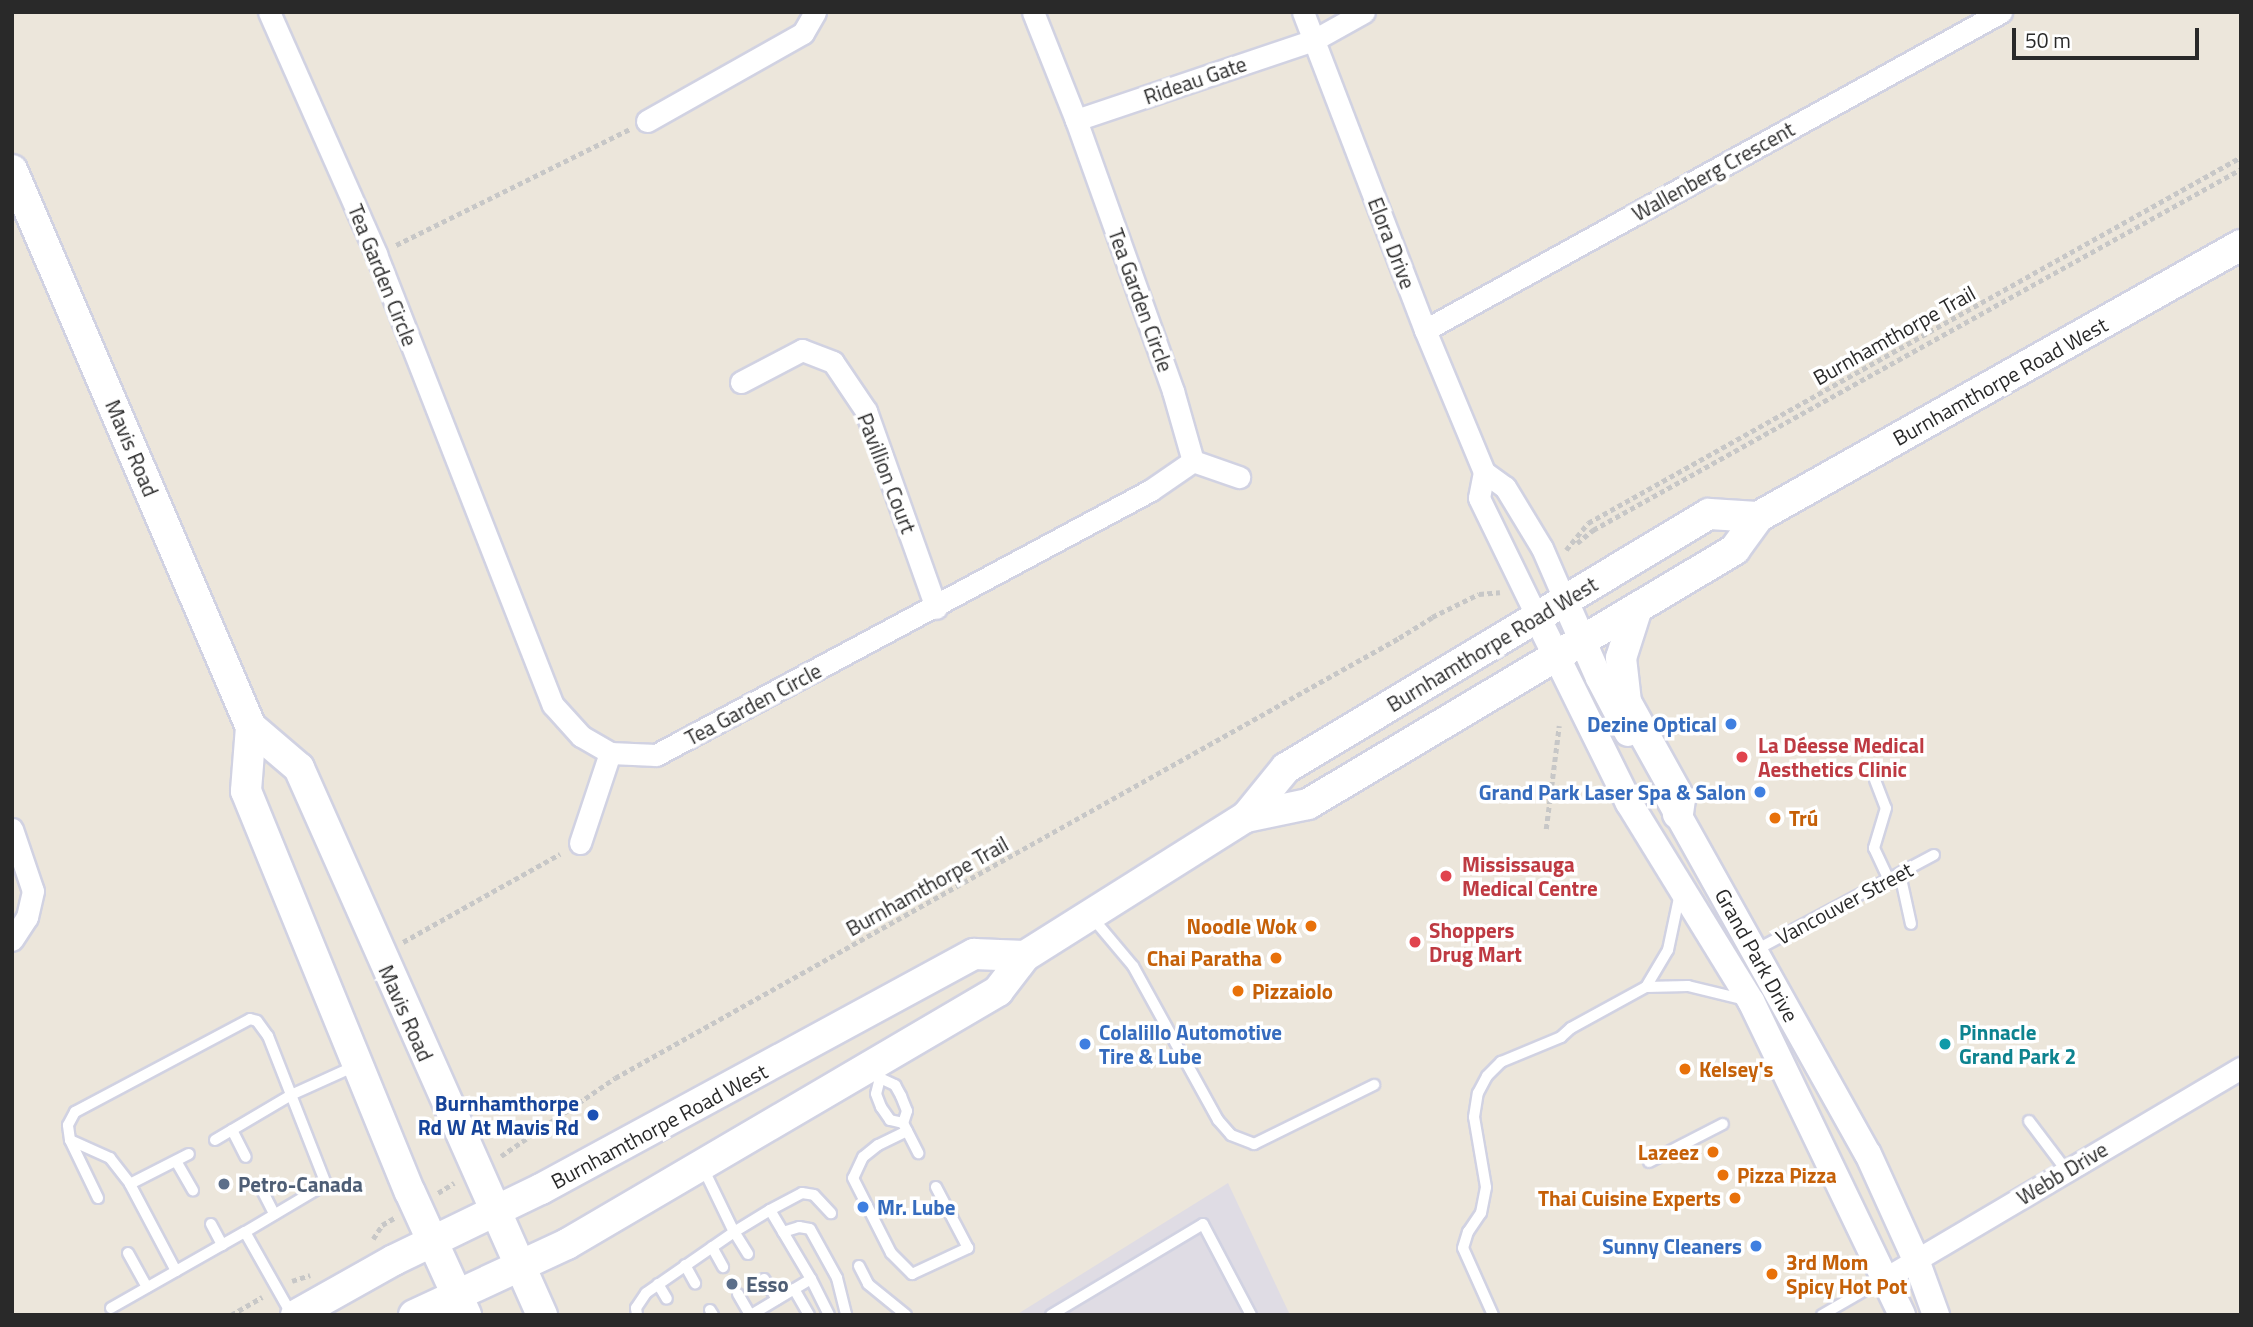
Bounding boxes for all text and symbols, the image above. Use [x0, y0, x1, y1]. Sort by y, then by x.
scale bar [2015, 14, 2202, 58]
text: 50 m [2025, 24, 2071, 56]
street label: Rideau Gate [1140, 51, 1250, 109]
street label: Wallenberg Crescent [1627, 116, 1799, 226]
street label: Elora Drive [1363, 194, 1421, 292]
street label: Tea Garden Circle [343, 200, 423, 350]
street label: Tea Garden Circle [1103, 225, 1179, 375]
street label: Burnhamthorpe Trail [1808, 280, 1980, 390]
street label: Burnhamthorpe Road West [1888, 312, 2112, 450]
street label: Mavis Road [100, 396, 164, 500]
street label: Pavillion Court [853, 409, 921, 537]
street label: Burnhamthorpe Road West [1382, 571, 1602, 717]
street label: Tea Garden Circle [681, 658, 825, 750]
place label: Dezine Optical [1587, 711, 1717, 737]
marker: Dezine Optical [1723, 716, 1739, 732]
place label: La Déesse Medical Aesthetics Clinic [1758, 732, 1925, 782]
marker: La Déesse Medical Aesthetics Clinic [1732, 747, 1752, 767]
place label: Grand Park Laser Spa & Salon [1479, 779, 1746, 805]
marker: Grand Park Laser Spa & Salon [1752, 784, 1768, 800]
place label: Trú [1789, 805, 1818, 831]
marker: Trú [1767, 810, 1783, 826]
street label: Burnhamthorpe Trail [841, 831, 1013, 941]
place label: Mississauga Medical Centre [1462, 851, 1598, 901]
street label: Vancouver Street [1771, 856, 1917, 950]
marker: Mississauga Medical Centre [1436, 866, 1456, 886]
street label: Grand Park Drive [1710, 884, 1804, 1026]
place label: Noodle Wok [1187, 913, 1297, 939]
place label: Shoppers Drug Mart [1429, 917, 1522, 967]
marker: Noodle Wok [1303, 918, 1319, 934]
marker: Shoppers Drug Mart [1407, 934, 1423, 950]
place label: Chai Paratha [1147, 945, 1262, 971]
marker: Chai Paratha [1268, 950, 1284, 966]
street label: Mavis Road [374, 961, 438, 1065]
place label: Pizzaiolo [1252, 978, 1333, 1004]
marker: Pizzaiolo [1230, 983, 1246, 999]
place label: Colalillo Automotive Tire & Lube [1099, 1019, 1282, 1069]
place label: Pinnacle Grand Park 2 [1959, 1019, 2076, 1069]
marker: Colalillo Automotive Tire & Lube [1077, 1036, 1093, 1052]
marker: Pinnacle Grand Park 2 [1937, 1036, 1953, 1052]
place label: Kelsey's [1699, 1056, 1773, 1082]
street label: Burnhamthorpe Road West [547, 1058, 771, 1194]
marker: Kelsey's [1677, 1061, 1693, 1077]
place label: Burnhamthorpe Rd W At Mavis Rd [418, 1090, 579, 1140]
marker: Burnhamthorpe Rd W At Mavis Rd [585, 1107, 601, 1123]
street label: Webb Drive [2012, 1136, 2112, 1210]
place label: Lazeez [1638, 1139, 1699, 1165]
marker: Lazeez [1705, 1144, 1721, 1160]
place label: Pizza Pizza [1737, 1162, 1837, 1188]
marker: Pizza Pizza [1715, 1167, 1731, 1183]
place label: Petro-Canada [238, 1171, 363, 1197]
marker: Petro-Canada [216, 1176, 232, 1192]
place label: Thai Cuisine Experts [1538, 1185, 1721, 1211]
marker: Thai Cuisine Experts [1727, 1190, 1743, 1206]
place label: Mr. Lube [877, 1194, 955, 1220]
marker: Mr. Lube [855, 1199, 871, 1215]
place label: Sunny Cleaners [1602, 1233, 1742, 1259]
marker: Sunny Cleaners [1748, 1238, 1764, 1254]
place label: 3rd Mom Spicy Hot Pot [1786, 1249, 1907, 1299]
marker: 3rd Mom Spicy Hot Pot [1764, 1266, 1780, 1282]
place label: Esso [746, 1271, 789, 1297]
marker: Esso [724, 1276, 740, 1292]

